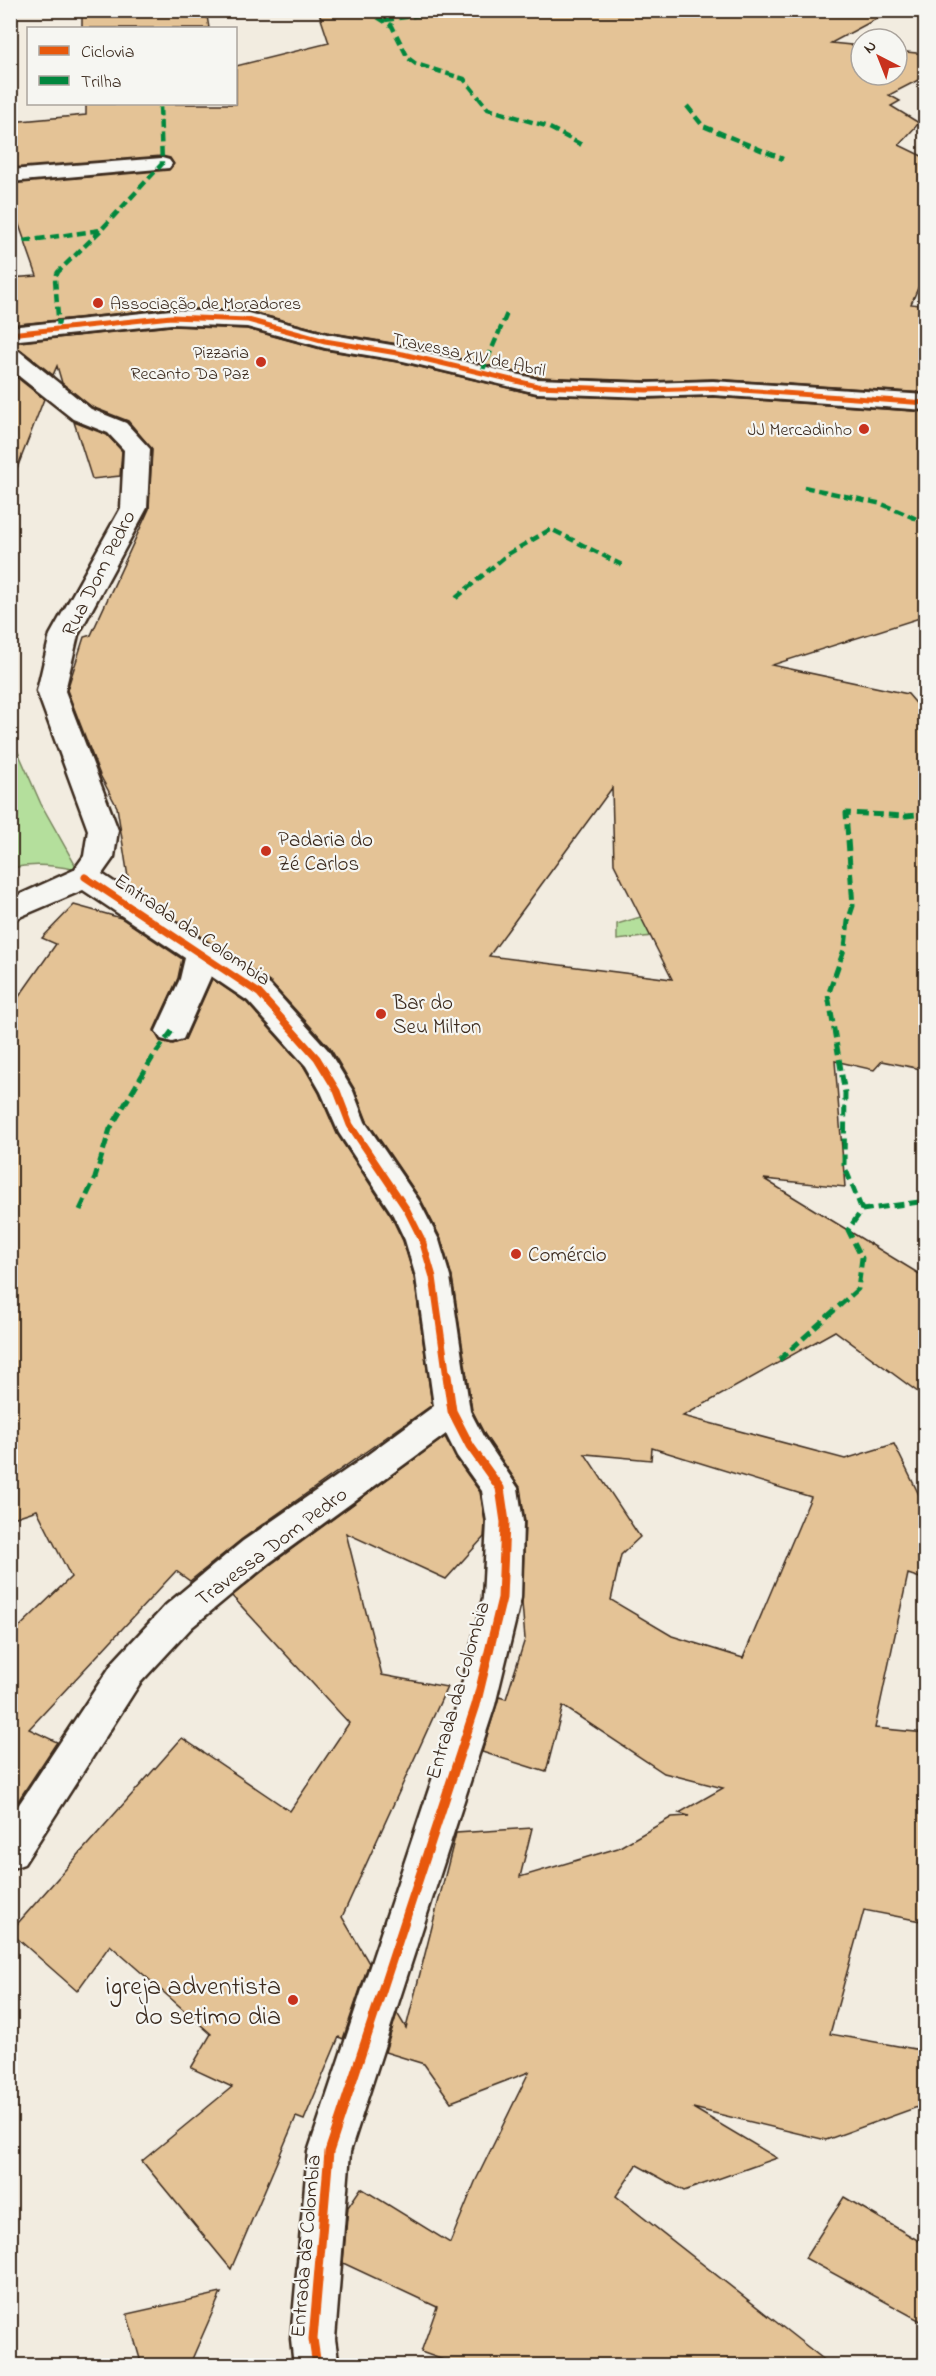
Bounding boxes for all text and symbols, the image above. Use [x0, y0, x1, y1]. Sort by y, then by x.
legend [27, 27, 237, 105]
north arrow [849, 27, 909, 87]
text: N [858, 35, 882, 60]
text: Ciclovia [81, 40, 134, 66]
text: Trilha [81, 70, 121, 96]
place label: Associação de Moradores [110, 292, 301, 318]
marker: Associação de Moradores [91, 296, 105, 310]
street label: Travessa XIV de Abril [389, 327, 548, 385]
place label: Pizzaria Recanto Da Paz [130, 341, 249, 388]
marker: Pizzaria Recanto Da Paz [254, 355, 268, 369]
place label: JJ Mercadinho [748, 418, 852, 444]
marker: JJ Mercadinho [857, 422, 871, 436]
street label: Rua Dom Pedro [55, 506, 144, 642]
place label: Padaria do Zé Carlos [278, 826, 373, 880]
marker: Padaria do Zé Carlos [259, 844, 273, 858]
street label: Entrada da Colombia [107, 867, 276, 994]
place label: Bar do Seu Milton [392, 989, 481, 1043]
marker: Bar do Seu Milton [374, 1007, 388, 1021]
place label: Comércio [528, 1241, 607, 1271]
marker: Comércio [509, 1247, 523, 1261]
street label: Travessa Dom Pedro [190, 1480, 355, 1615]
street label: Entrada da Colombia [419, 1598, 499, 1783]
place label: igreja adventista do setimo dia [106, 1969, 281, 2037]
marker: igreja adventista do setimo dia [286, 1993, 300, 2007]
street label: Entrada da Colombia [284, 2153, 330, 2339]

